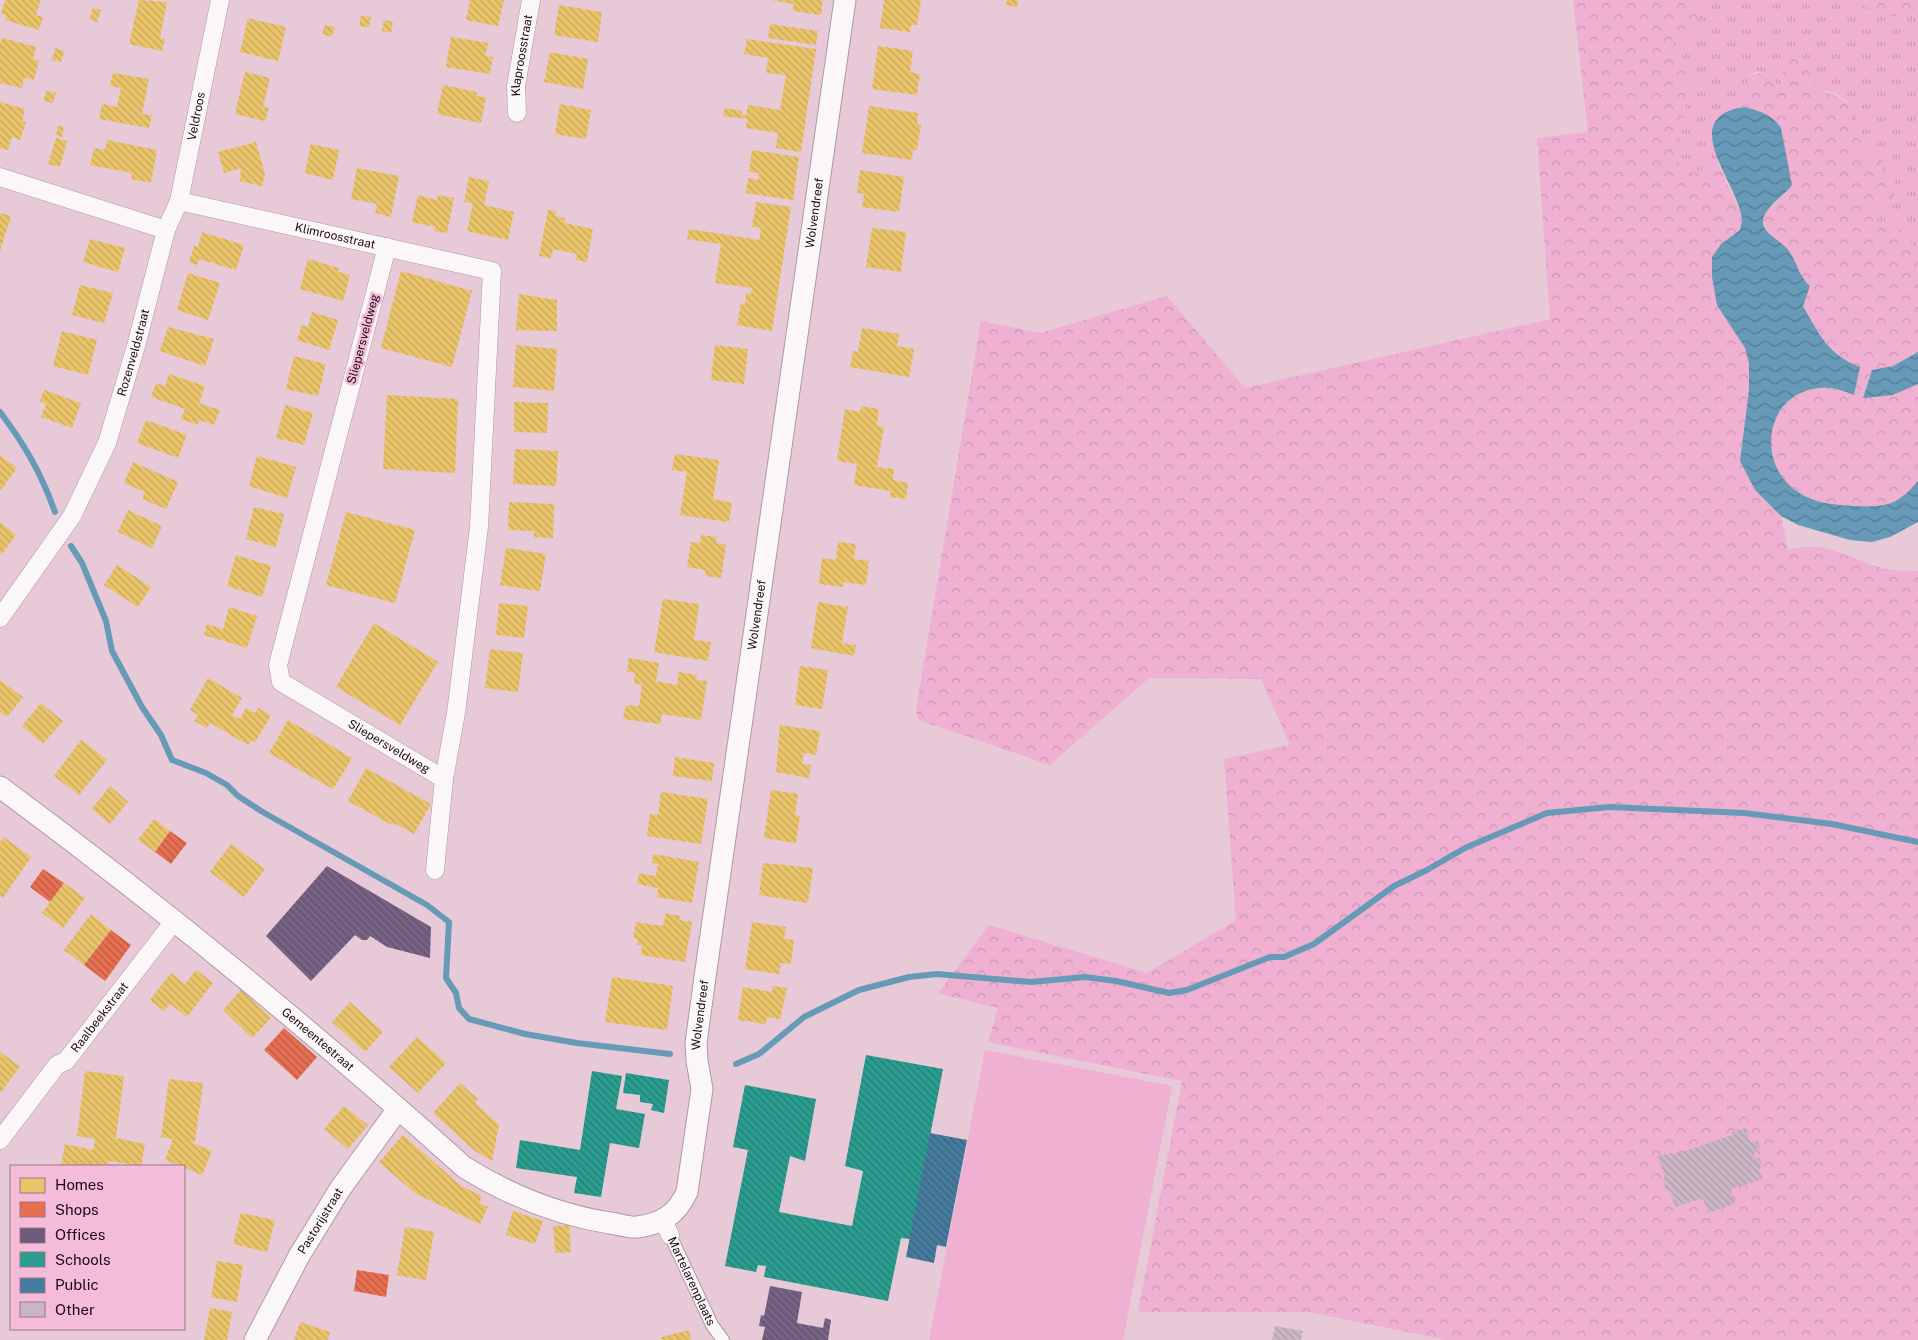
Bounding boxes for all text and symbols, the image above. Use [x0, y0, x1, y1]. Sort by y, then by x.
street label: Klaproosstraat [509, 13, 535, 97]
street label: Veldroos [184, 91, 208, 142]
street label: Wolvendreef [803, 177, 826, 249]
street label: Klimroosstraat [293, 220, 377, 252]
street label: Sliepersveldweg [344, 292, 382, 386]
street label: Rozenveldstraat [114, 307, 152, 398]
street label: Wolvendreef [745, 579, 769, 651]
street label: Sliepersveldweg [346, 717, 433, 776]
street label: Raalbeekstraat [68, 979, 131, 1055]
street label: Wolvendreef [689, 979, 712, 1050]
street label: Gemeentestraat [279, 1005, 357, 1074]
legend [10, 1165, 185, 1330]
text: Homes [55, 1176, 104, 1193]
street label: Pastorijstraat [295, 1185, 346, 1257]
text: Shops [55, 1201, 99, 1218]
text: Offices [55, 1226, 105, 1243]
street label: Martelarenplaats [665, 1235, 718, 1328]
text: Schools [55, 1251, 111, 1268]
text: Public [55, 1276, 99, 1293]
text: Other [55, 1301, 95, 1318]

